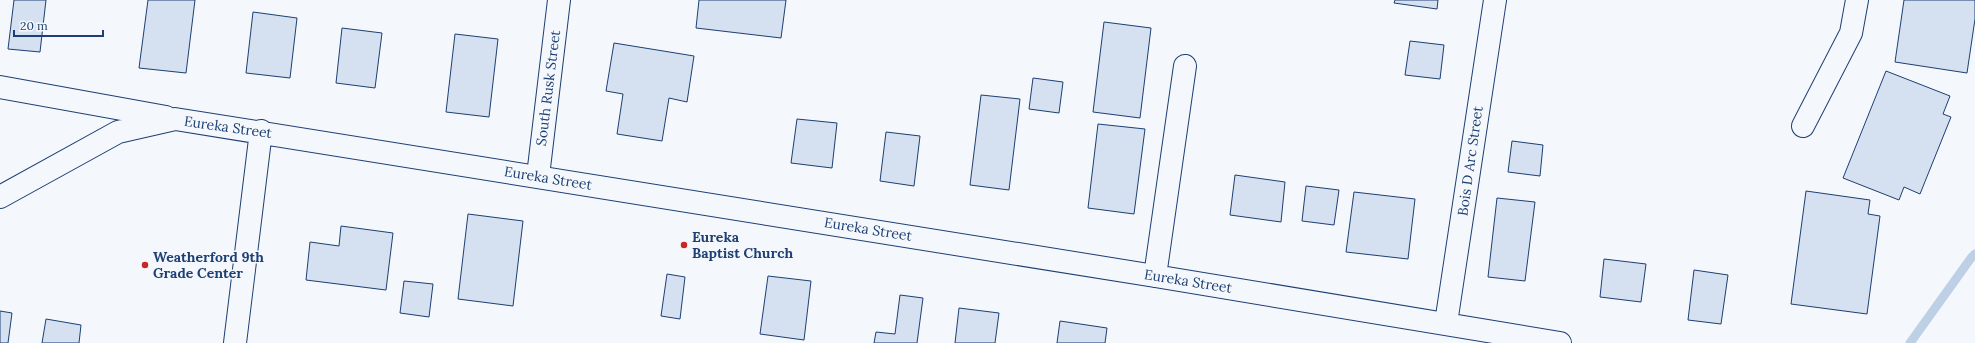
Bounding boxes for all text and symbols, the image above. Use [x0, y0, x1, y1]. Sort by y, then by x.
scale bar [14, 12, 103, 38]
text: 20 m [20, 18, 48, 33]
street label: South Rusk Street [532, 29, 564, 147]
street label: Bois D Arc Street [1453, 104, 1487, 217]
street label: Eureka Street [183, 112, 274, 142]
street label: Eureka Street [503, 162, 594, 194]
street label: Eureka Street [823, 213, 914, 245]
place label: Eureka Baptist Church [692, 228, 793, 262]
marker: Eureka Baptist Church [679, 240, 689, 250]
place label: Weatherford 9th Grade Center [153, 248, 264, 282]
marker: Weatherford 9th Grade Center [140, 260, 150, 270]
street label: Eureka Street [1143, 265, 1234, 297]

